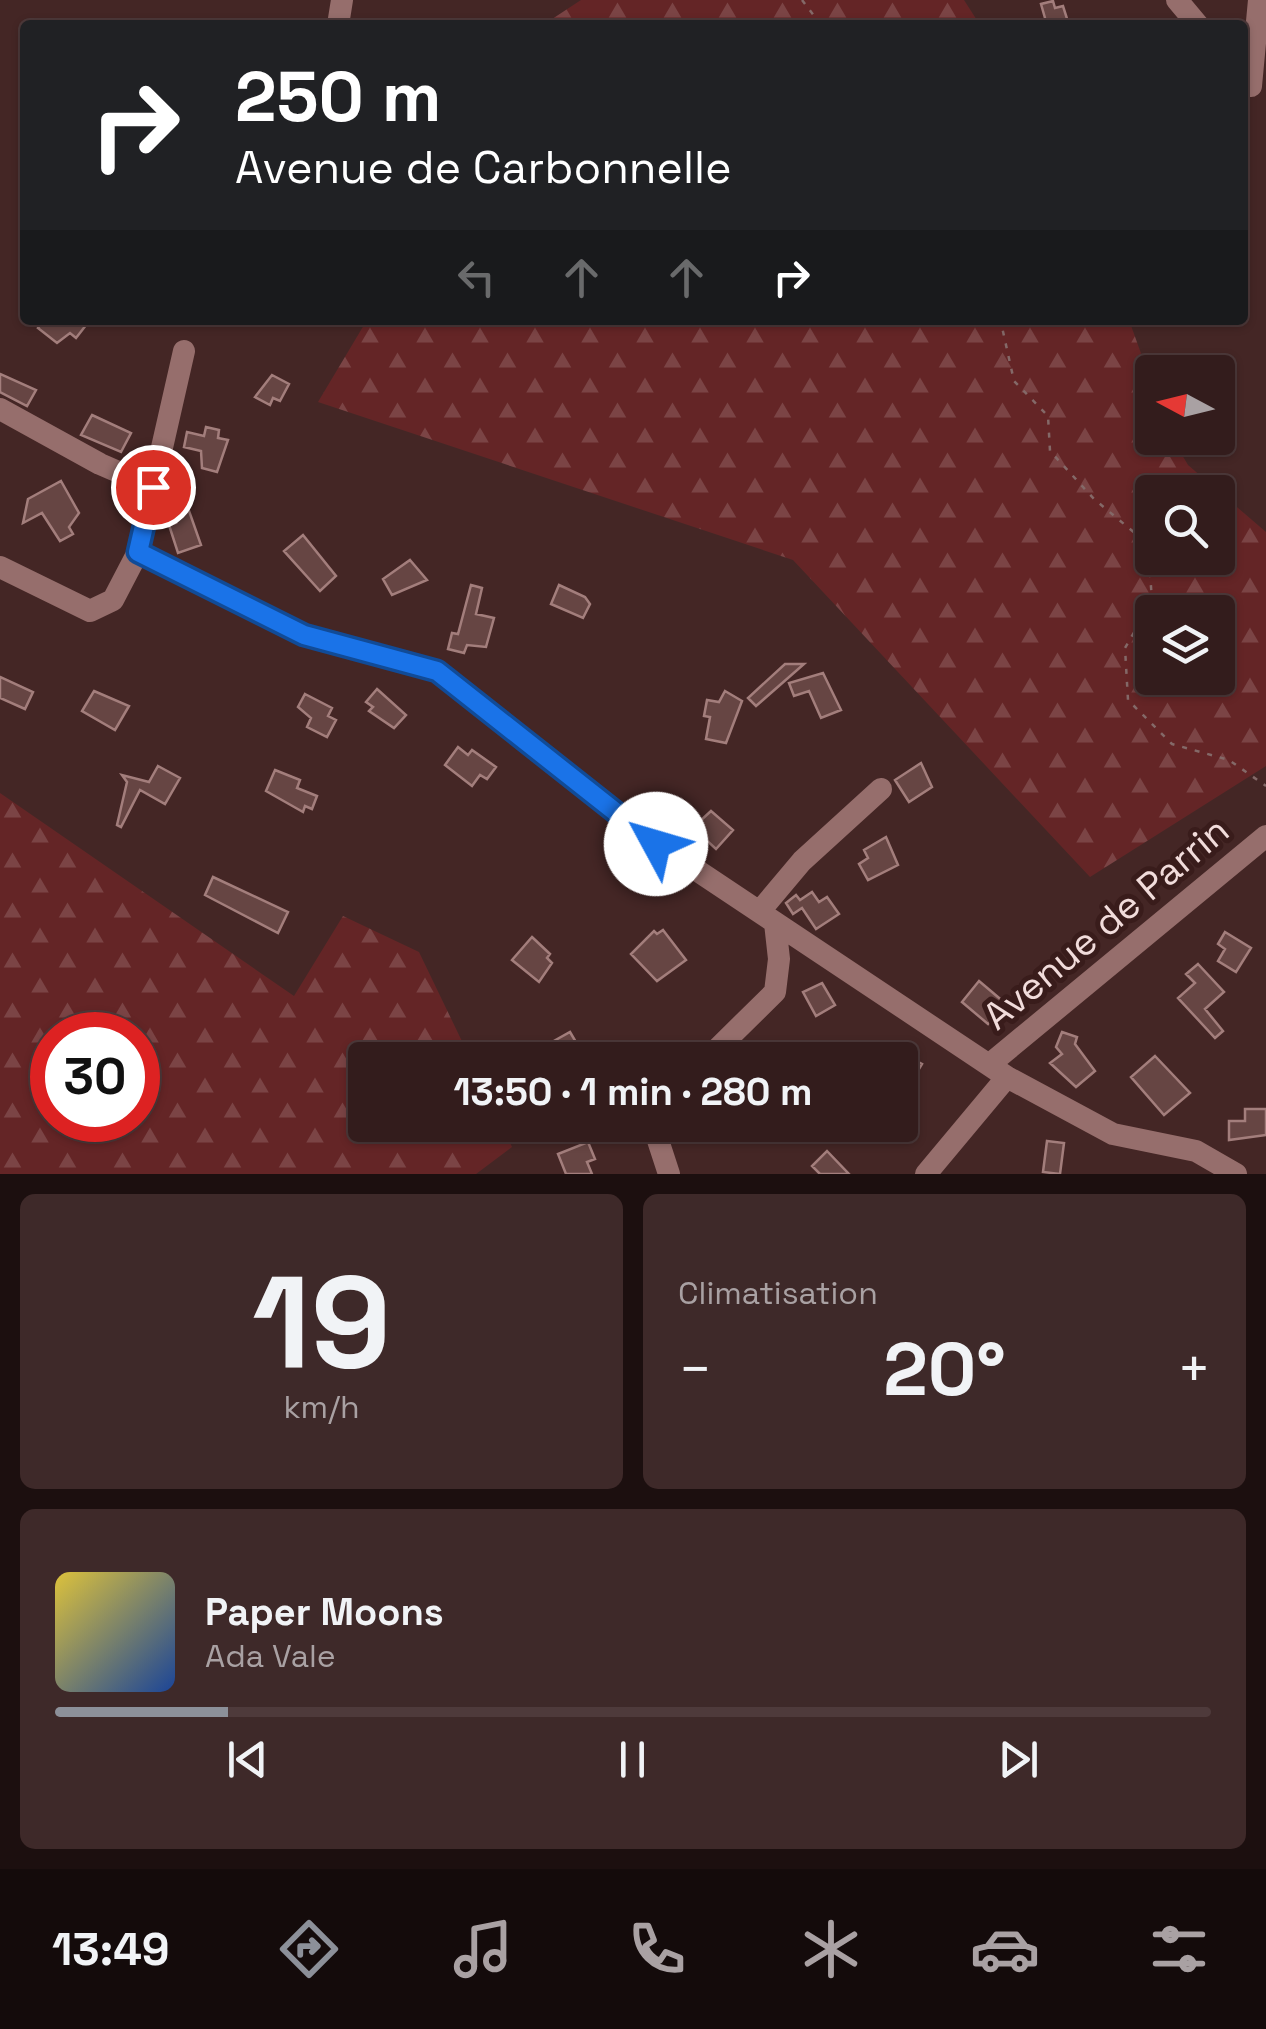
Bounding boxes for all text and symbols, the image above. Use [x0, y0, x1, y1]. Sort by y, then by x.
text: 250 m [235, 52, 442, 141]
icon: right [70, 60, 200, 190]
text: Avenue de Carbonnelle [235, 139, 732, 196]
icon: left [449, 250, 504, 305]
icon: ahead [554, 250, 609, 305]
icon: ahead [659, 250, 714, 305]
icon: right [764, 250, 819, 305]
north arrow [1135, 355, 1235, 455]
map controls [1135, 355, 1235, 695]
pin [111, 445, 196, 530]
icon: arrive [126, 460, 181, 515]
button: search [1135, 475, 1235, 575]
button: layers [1135, 595, 1235, 695]
position arrow [604, 792, 708, 896]
street label: Avenue de Parrin [973, 806, 1239, 1040]
speed limit sign: 30 [30, 1012, 160, 1142]
text: 13:50 · 1 min · 280 m [453, 1068, 813, 1116]
text: 19 [252, 1239, 391, 1405]
text: Climatisation [678, 1273, 878, 1313]
text: 20° [883, 1321, 1006, 1417]
text: − [678, 1334, 712, 1404]
text: + [1177, 1334, 1211, 1404]
text: km/h [283, 1387, 360, 1427]
text: Paper Moons [205, 1588, 444, 1636]
text: Ada Vale [205, 1636, 336, 1676]
icon: previous [220, 1732, 275, 1787]
icon: pause [605, 1732, 660, 1787]
icon: next [991, 1732, 1046, 1787]
icon: directions [274, 1914, 344, 1984]
icon: music [448, 1914, 518, 1984]
icon: phone [622, 1914, 692, 1984]
icon: climate [796, 1914, 866, 1984]
icon: car [970, 1914, 1040, 1984]
icon: filters [1144, 1914, 1214, 1984]
text: 13:49 [52, 1921, 170, 1978]

